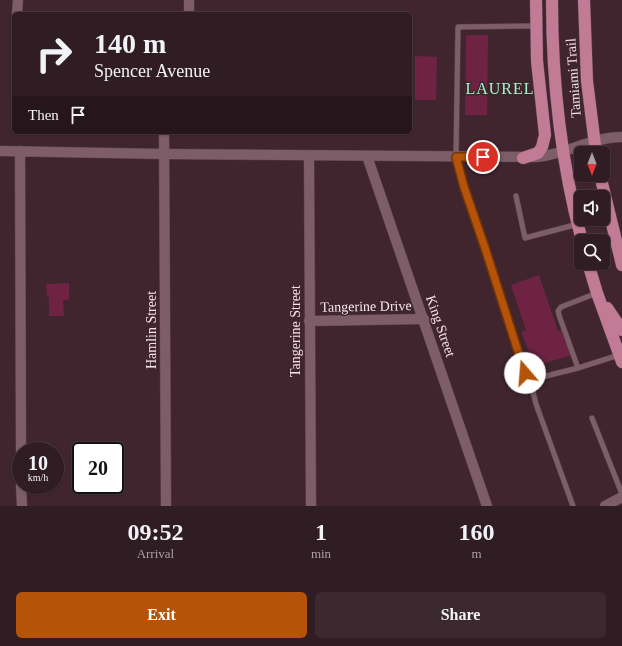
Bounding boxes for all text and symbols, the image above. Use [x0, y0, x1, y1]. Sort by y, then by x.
icon: right [28, 28, 80, 80]
text: 140 m [94, 28, 166, 59]
street label: Tamiami Trail [563, 38, 584, 118]
text: Spencer Avenue [94, 61, 210, 81]
district label: LAUREL [465, 80, 535, 97]
icon: arrive [67, 104, 89, 126]
text: Then [28, 107, 59, 123]
pin [466, 140, 500, 174]
icon: arrive [472, 146, 494, 168]
north arrow [574, 146, 610, 182]
map controls [574, 146, 610, 270]
button: sound [574, 190, 610, 226]
button: search [574, 234, 610, 270]
street label: Tangerine Street [288, 285, 303, 377]
street label: Hamlin Street [144, 291, 159, 369]
street label: King Street [423, 293, 458, 359]
street label: Tangerine Drive [320, 298, 412, 315]
position arrow [504, 352, 546, 394]
speed limit sign: 20 [72, 442, 124, 494]
text: 10 [28, 452, 48, 474]
text: km/h [28, 472, 48, 483]
text: 09:52 [127, 519, 183, 545]
text: 1 [315, 519, 327, 545]
text: 160 [459, 519, 495, 545]
text: Arrival [137, 546, 174, 561]
text: min [311, 546, 331, 561]
text: m [471, 546, 482, 561]
button: Exit [16, 592, 307, 638]
button: Share [315, 592, 606, 638]

